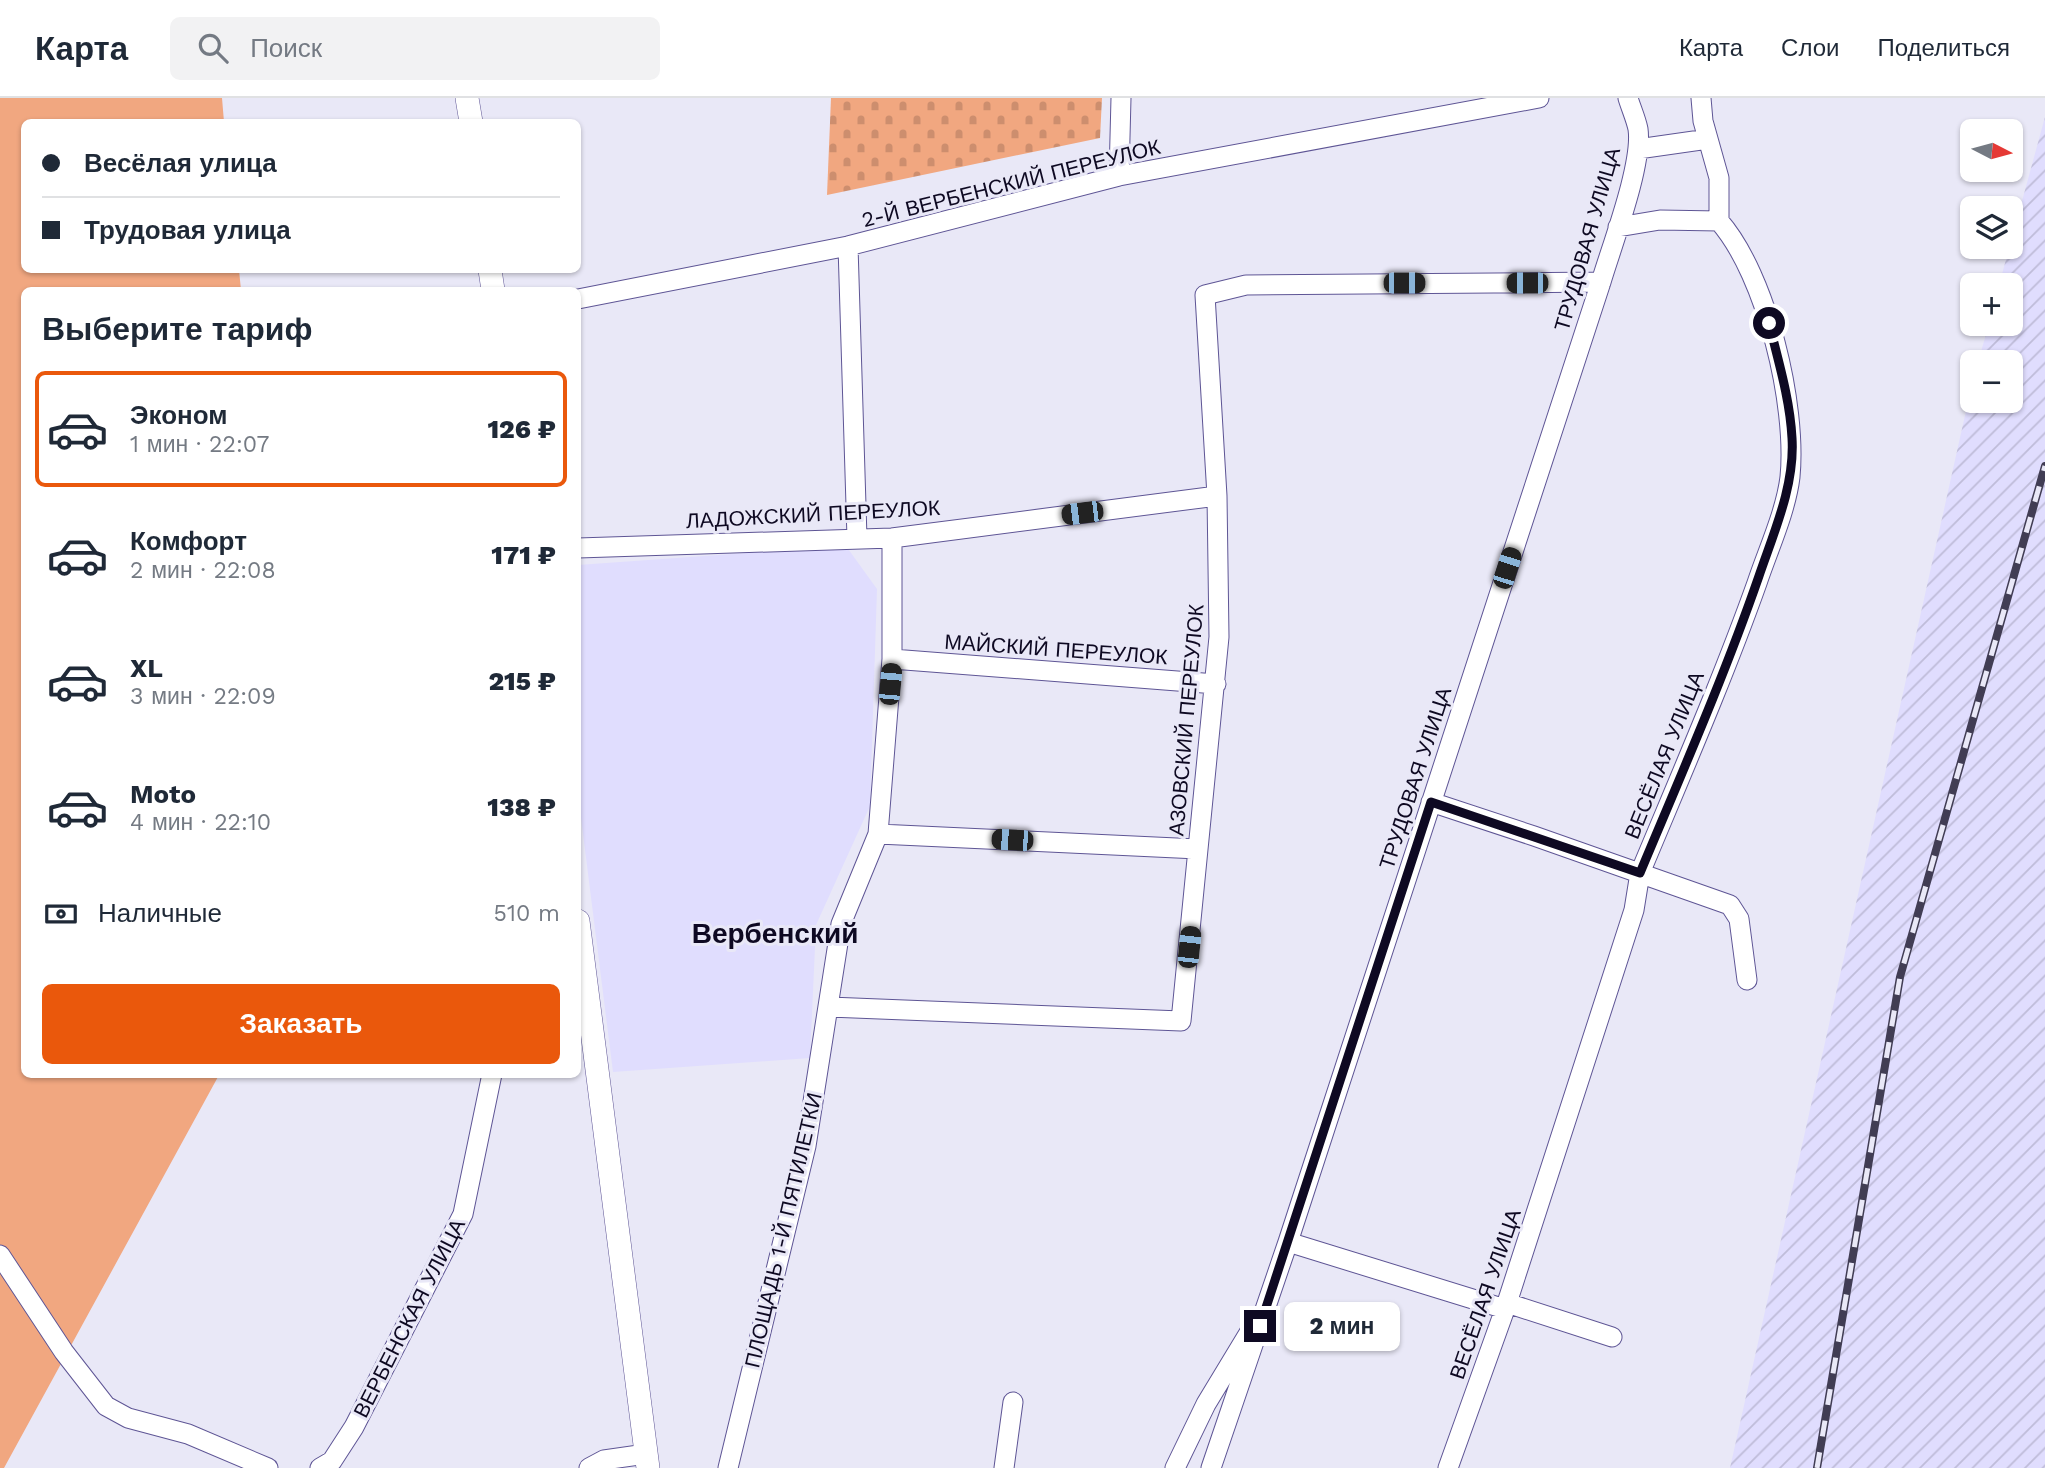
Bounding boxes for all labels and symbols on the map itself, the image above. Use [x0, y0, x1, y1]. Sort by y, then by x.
north arrow [1960, 119, 2023, 182]
street label: 2-Й ВЕРБЕНСКИЙ ПЕРЕУЛОК [859, 134, 1164, 232]
street label: ТРУДОВАЯ УЛИЦА [1549, 144, 1625, 334]
car [1384, 273, 1426, 294]
car [1507, 273, 1549, 294]
route start [1753, 307, 1785, 339]
street label: ЛАДОЖСКИЙ ПЕРЕУЛОК [685, 495, 942, 533]
car [1060, 500, 1105, 526]
car [1491, 545, 1524, 591]
street label: АЗОВСКИЙ ПЕРЕУЛОК [1163, 602, 1209, 837]
street label: МАЙСКИЙ ПЕРЕУЛОК [944, 629, 1169, 669]
car [878, 662, 903, 706]
street label: ВЕСЁЛАЯ УЛИЦА [1619, 668, 1709, 842]
street label: ТРУДОВАЯ УЛИЦА [1374, 684, 1456, 872]
car [991, 828, 1034, 852]
district label: Вербенский [692, 917, 858, 950]
car [1177, 925, 1202, 969]
street label: ПЛОЩАДЬ 1-Й ПЯТИЛЕТКИ [739, 1090, 827, 1370]
street label: ВЕСЁЛАЯ УЛИЦА [1444, 1206, 1526, 1382]
street label: ВЕРБЕНСКАЯ УЛИЦА [348, 1214, 470, 1422]
callout: 2 мин [1284, 1302, 1400, 1350]
route end [1244, 1310, 1276, 1342]

